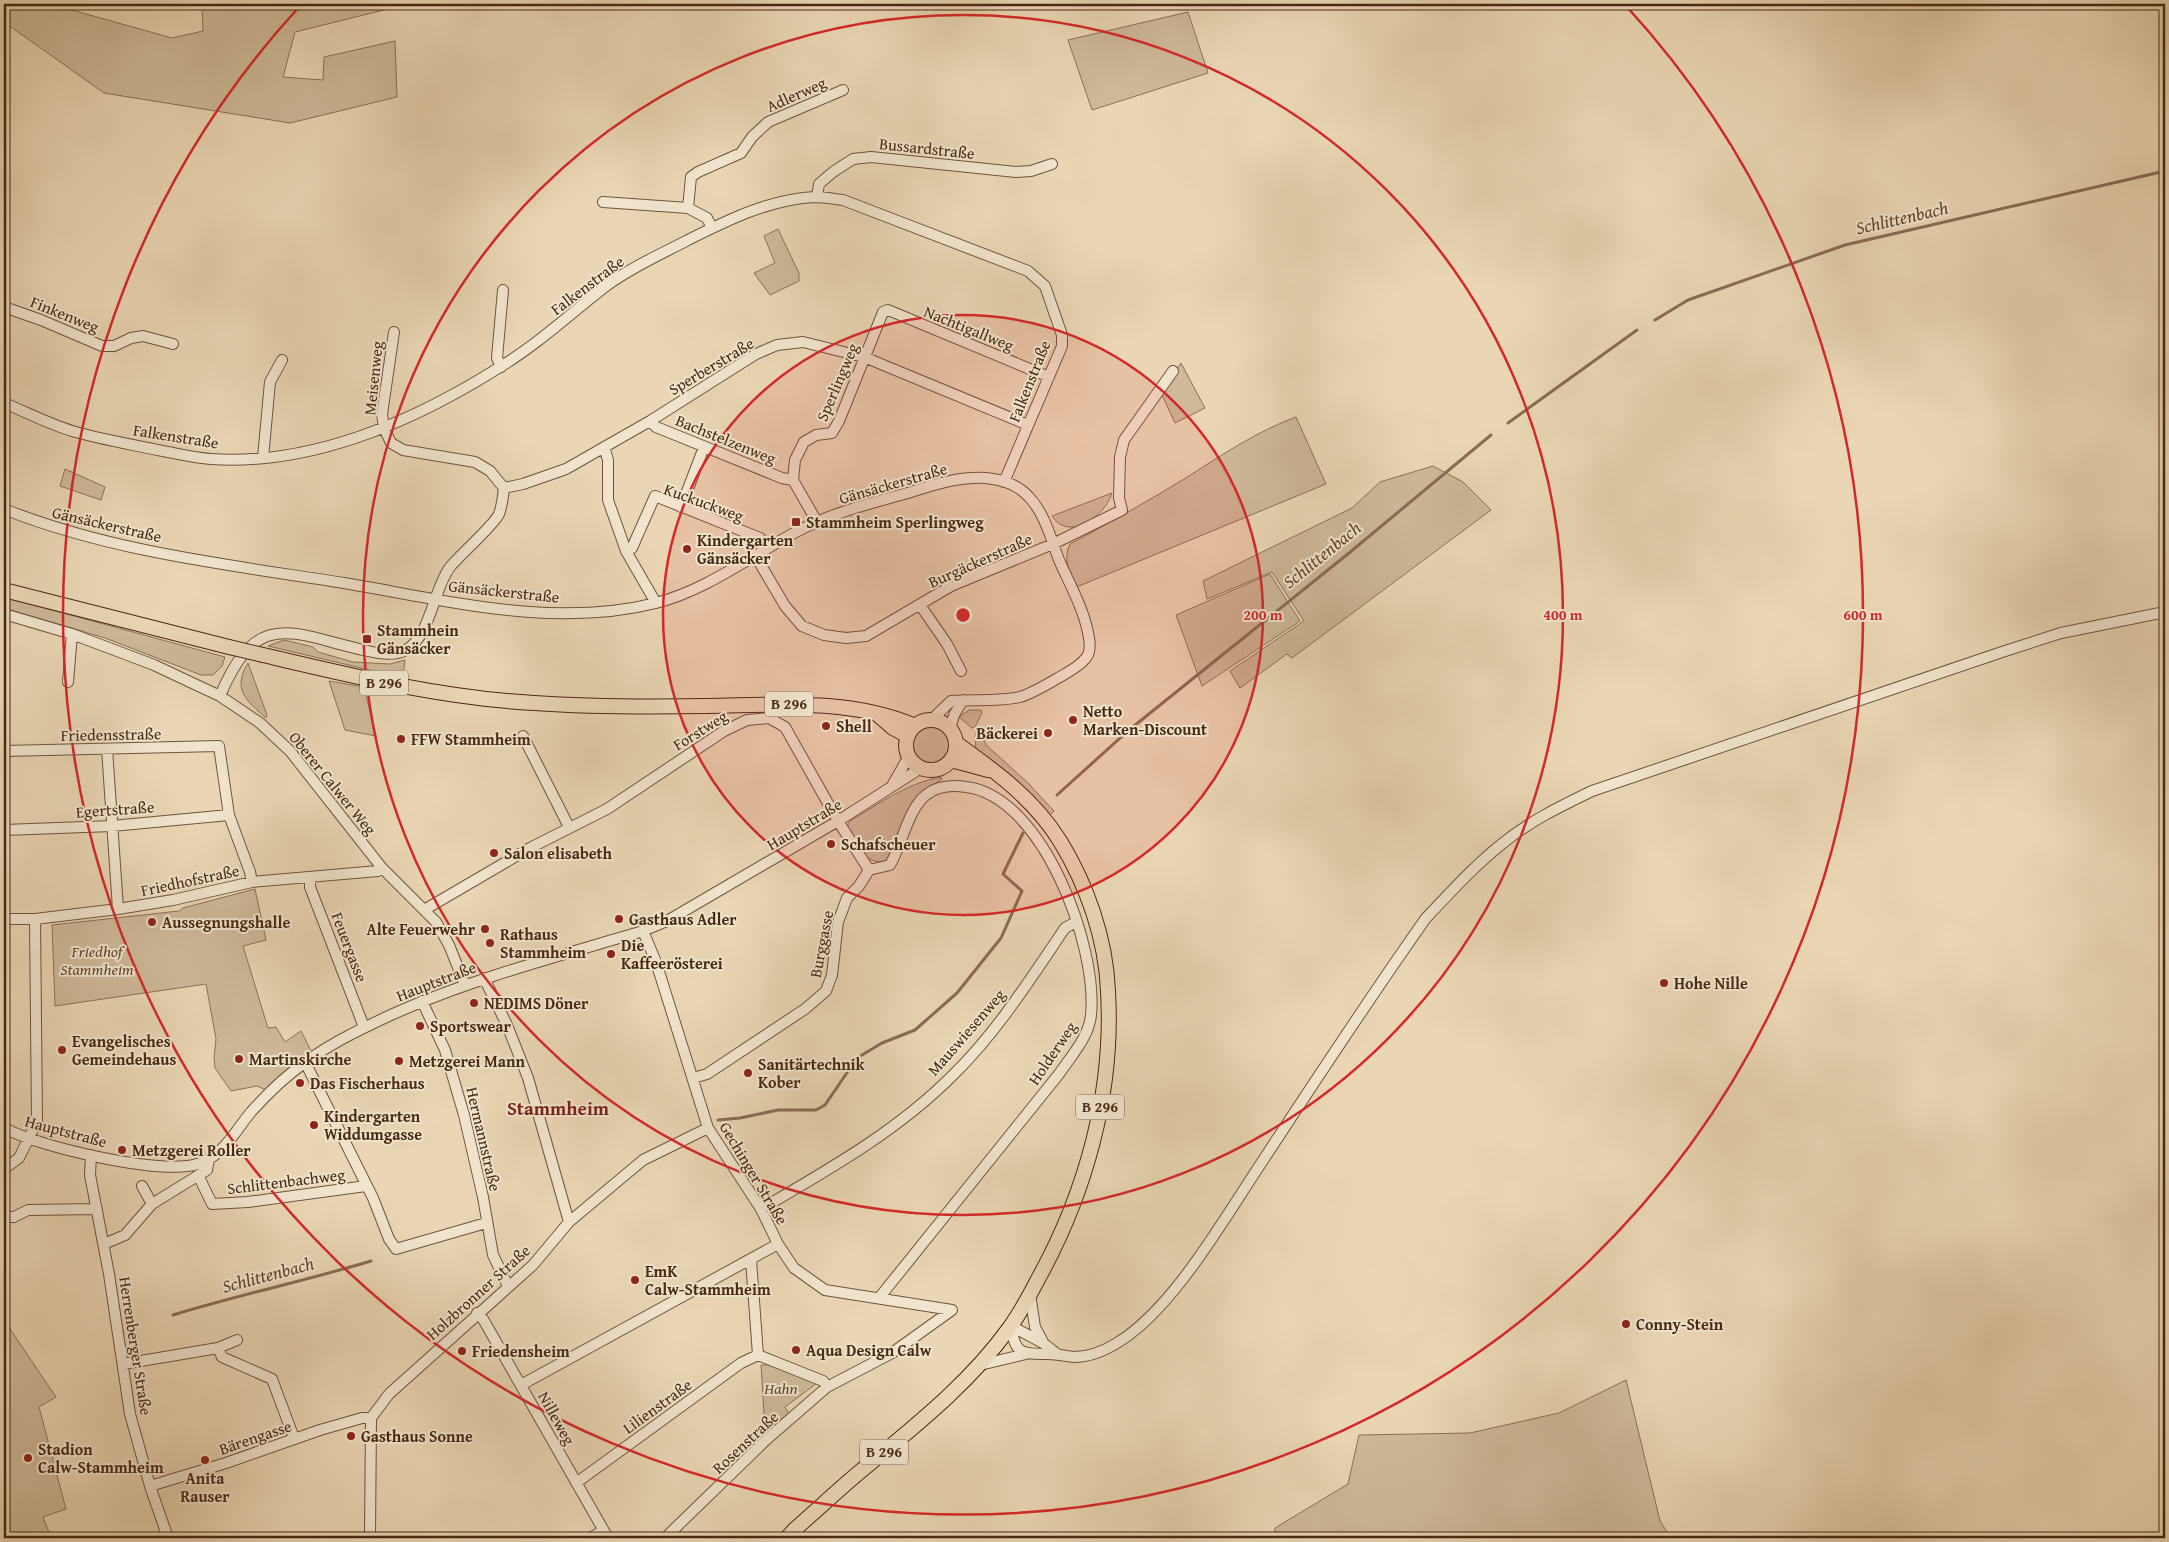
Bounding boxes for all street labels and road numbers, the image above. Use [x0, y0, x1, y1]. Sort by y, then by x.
street label: Adlerweg [762, 70, 830, 118]
street label: Bussardstraße [878, 131, 976, 165]
street label: Falkenstraße [545, 249, 629, 321]
street label: Finkenweg [27, 289, 103, 339]
street label: Nachtigallweg [920, 299, 1018, 357]
street label: Sperberstraße [664, 331, 758, 401]
street label: Falkenstraße [1002, 336, 1056, 426]
street label: Sperlingweg [810, 339, 864, 425]
street label: Meisenweg [357, 340, 389, 416]
street label: Bachstelzenweg [672, 408, 780, 470]
street label: Falkenstraße [131, 417, 221, 455]
street label: Gänsäckerstraße [836, 456, 950, 510]
street label: Kuckuckweg [661, 476, 747, 528]
street label: Gänsäckerstraße [50, 500, 164, 548]
street label: Burgäckerstraße [924, 526, 1036, 594]
street label: Gänsäckerstraße [447, 573, 561, 609]
road number: B 296 [360, 670, 408, 696]
road number: B 296 [765, 692, 813, 716]
street label: Forstweg [668, 704, 732, 756]
street label: Friedensstraße [60, 721, 162, 747]
street label: Oberer Calwer Weg [284, 726, 382, 840]
street label: Hauptstraße [762, 792, 846, 856]
street label: Egertstraße [75, 794, 155, 824]
street label: Friedhofstraße [139, 858, 241, 902]
street label: Burggasse [803, 908, 839, 980]
street label: Feuergasse [326, 909, 374, 985]
street label: Hauptstraße [392, 955, 480, 1007]
street label: Mauswiesenweg [921, 983, 1011, 1081]
street label: Holderweg [1022, 1016, 1082, 1090]
street label: Hermannstraße [460, 1085, 508, 1193]
road number: B 296 [1076, 1094, 1124, 1120]
street label: Hauptstraße [22, 1109, 110, 1153]
street label: Gechinger Straße [714, 1117, 794, 1229]
street label: Schlittenbachweg [226, 1162, 346, 1200]
street label: Holzbronner Straße [421, 1239, 535, 1345]
street label: Herrenberger Straße [113, 1275, 159, 1417]
street label: Lilienstraße [617, 1373, 697, 1439]
street label: Nilleweg [532, 1387, 582, 1449]
street label: Rosenstraße [706, 1405, 784, 1479]
street label: Bärengasse [216, 1413, 294, 1461]
road number: B 296 [860, 1440, 908, 1464]

